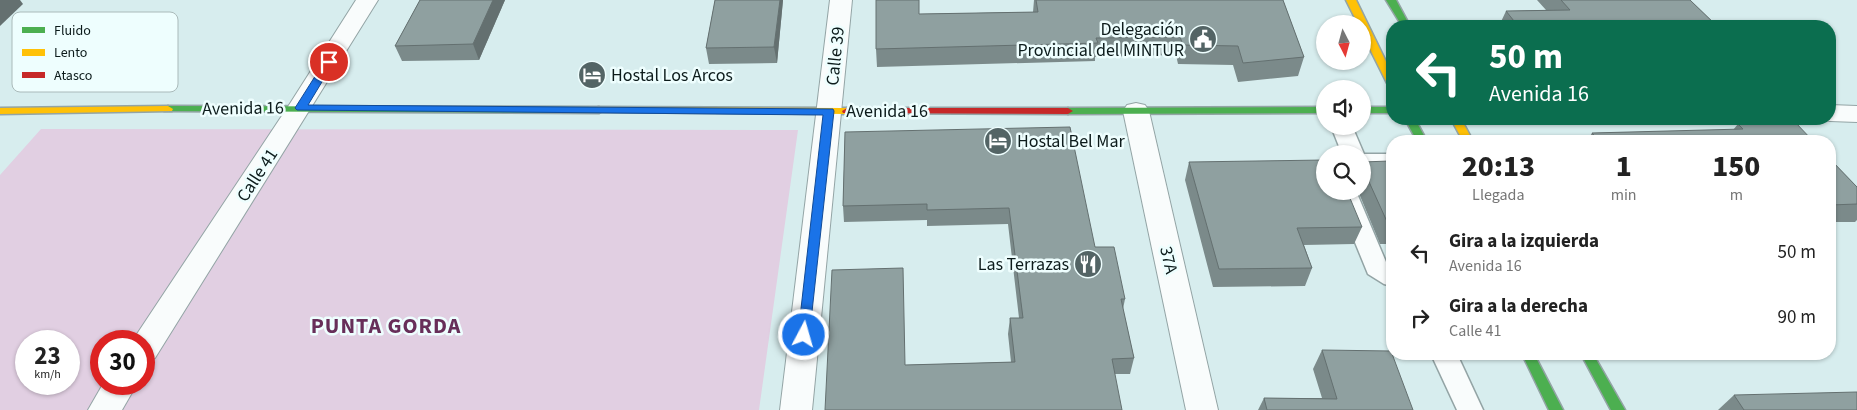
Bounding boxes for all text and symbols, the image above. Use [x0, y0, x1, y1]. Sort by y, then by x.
legend [12, 12, 178, 92]
north arrow [1316, 15, 1371, 70]
map controls [1316, 15, 1371, 200]
place label: Delegación Provincial del MINTUR [1017, 17, 1184, 63]
text: Fluido [54, 21, 91, 41]
public building icon: Delegación Provincial del MINTUR [1188, 24, 1218, 54]
street label: Calle 39 [820, 25, 851, 87]
text: 50 m [1489, 32, 1563, 82]
icon: left [1406, 40, 1471, 105]
pin [308, 41, 350, 83]
text: Lento [54, 43, 87, 63]
icon: arrive [315, 48, 343, 76]
hotel icon: Hostal Los Arcos [577, 60, 607, 90]
place label: Hostal Los Arcos [611, 63, 733, 88]
text: Atasco [54, 66, 92, 86]
text: Avenida 16 [1489, 78, 1589, 110]
button: sound [1316, 80, 1371, 135]
street label: Avenida 16 [202, 95, 284, 122]
street label: Avenida 16 [846, 99, 928, 124]
hotel icon: Hostal Bel Mar [983, 126, 1013, 156]
place label: Hostal Bel Mar [1017, 129, 1125, 154]
street label: Calle 41 [231, 144, 284, 207]
button: search [1316, 145, 1371, 200]
text: 20:13 [1462, 145, 1535, 188]
text: 1 [1616, 145, 1632, 188]
text: 150 [1712, 145, 1760, 188]
text: Llegada [1472, 184, 1525, 206]
text: min [1611, 184, 1637, 206]
text: m [1730, 184, 1743, 206]
text: Gira a la izquierda [1449, 228, 1599, 255]
icon: left [1406, 239, 1434, 267]
text: 50 m [1778, 239, 1816, 266]
street label: 37A [1153, 244, 1184, 277]
restaurant icon: Las Terrazas [1073, 249, 1103, 279]
place label: Las Terrazas [978, 252, 1069, 277]
text: Avenida 16 [1449, 255, 1522, 277]
text: Gira a la derecha [1449, 293, 1588, 320]
icon: right [1406, 304, 1434, 332]
text: 90 m [1778, 304, 1816, 331]
position arrow [777, 308, 829, 360]
district label: PUNTA GORDA [311, 310, 461, 342]
text: Calle 41 [1449, 320, 1501, 342]
speed limit sign: 30 [90, 330, 155, 395]
text: 23 [34, 338, 61, 374]
text: km/h [34, 366, 61, 383]

